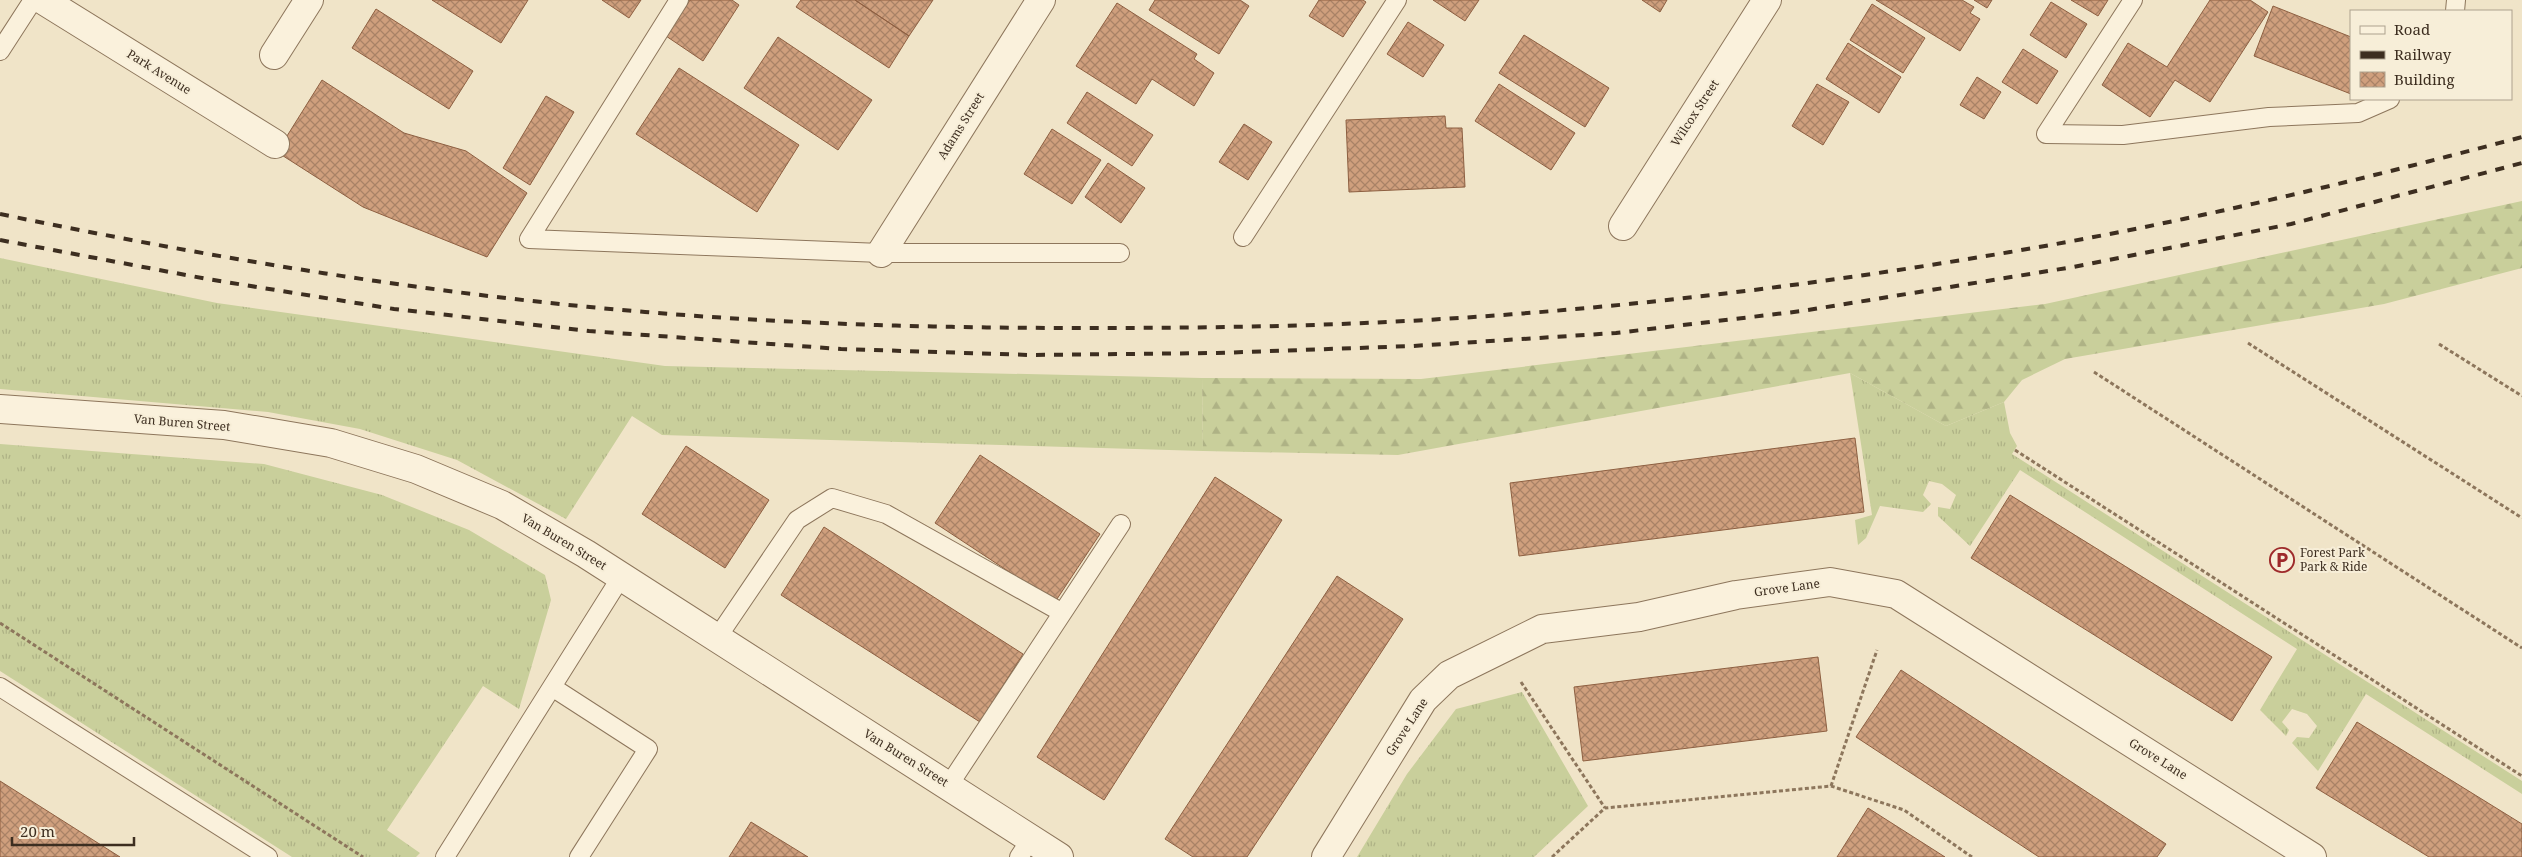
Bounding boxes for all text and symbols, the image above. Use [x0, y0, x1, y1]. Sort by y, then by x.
legend [2350, 10, 2512, 100]
text: Road [2394, 19, 2430, 39]
text: Railway [2394, 44, 2452, 64]
street label: Park Avenue [124, 45, 195, 98]
text: Building [2394, 69, 2455, 89]
street label: Wilcox Street [1667, 76, 1723, 149]
street label: Adams Street [933, 89, 988, 162]
street label: Van Buren Street [133, 410, 231, 435]
street label: Van Buren Street [518, 509, 610, 574]
place label: Forest Park Park & Ride [2300, 544, 2367, 575]
parking icon: Forest Park Park & Ride [2269, 547, 2295, 573]
street label: Grove Lane [1753, 574, 1821, 601]
street label: Grove Lane [1381, 694, 1432, 759]
street label: Van Buren Street [861, 725, 952, 790]
street label: Grove Lane [2126, 734, 2191, 783]
scale bar [12, 814, 135, 846]
text: 20 m [20, 821, 55, 841]

